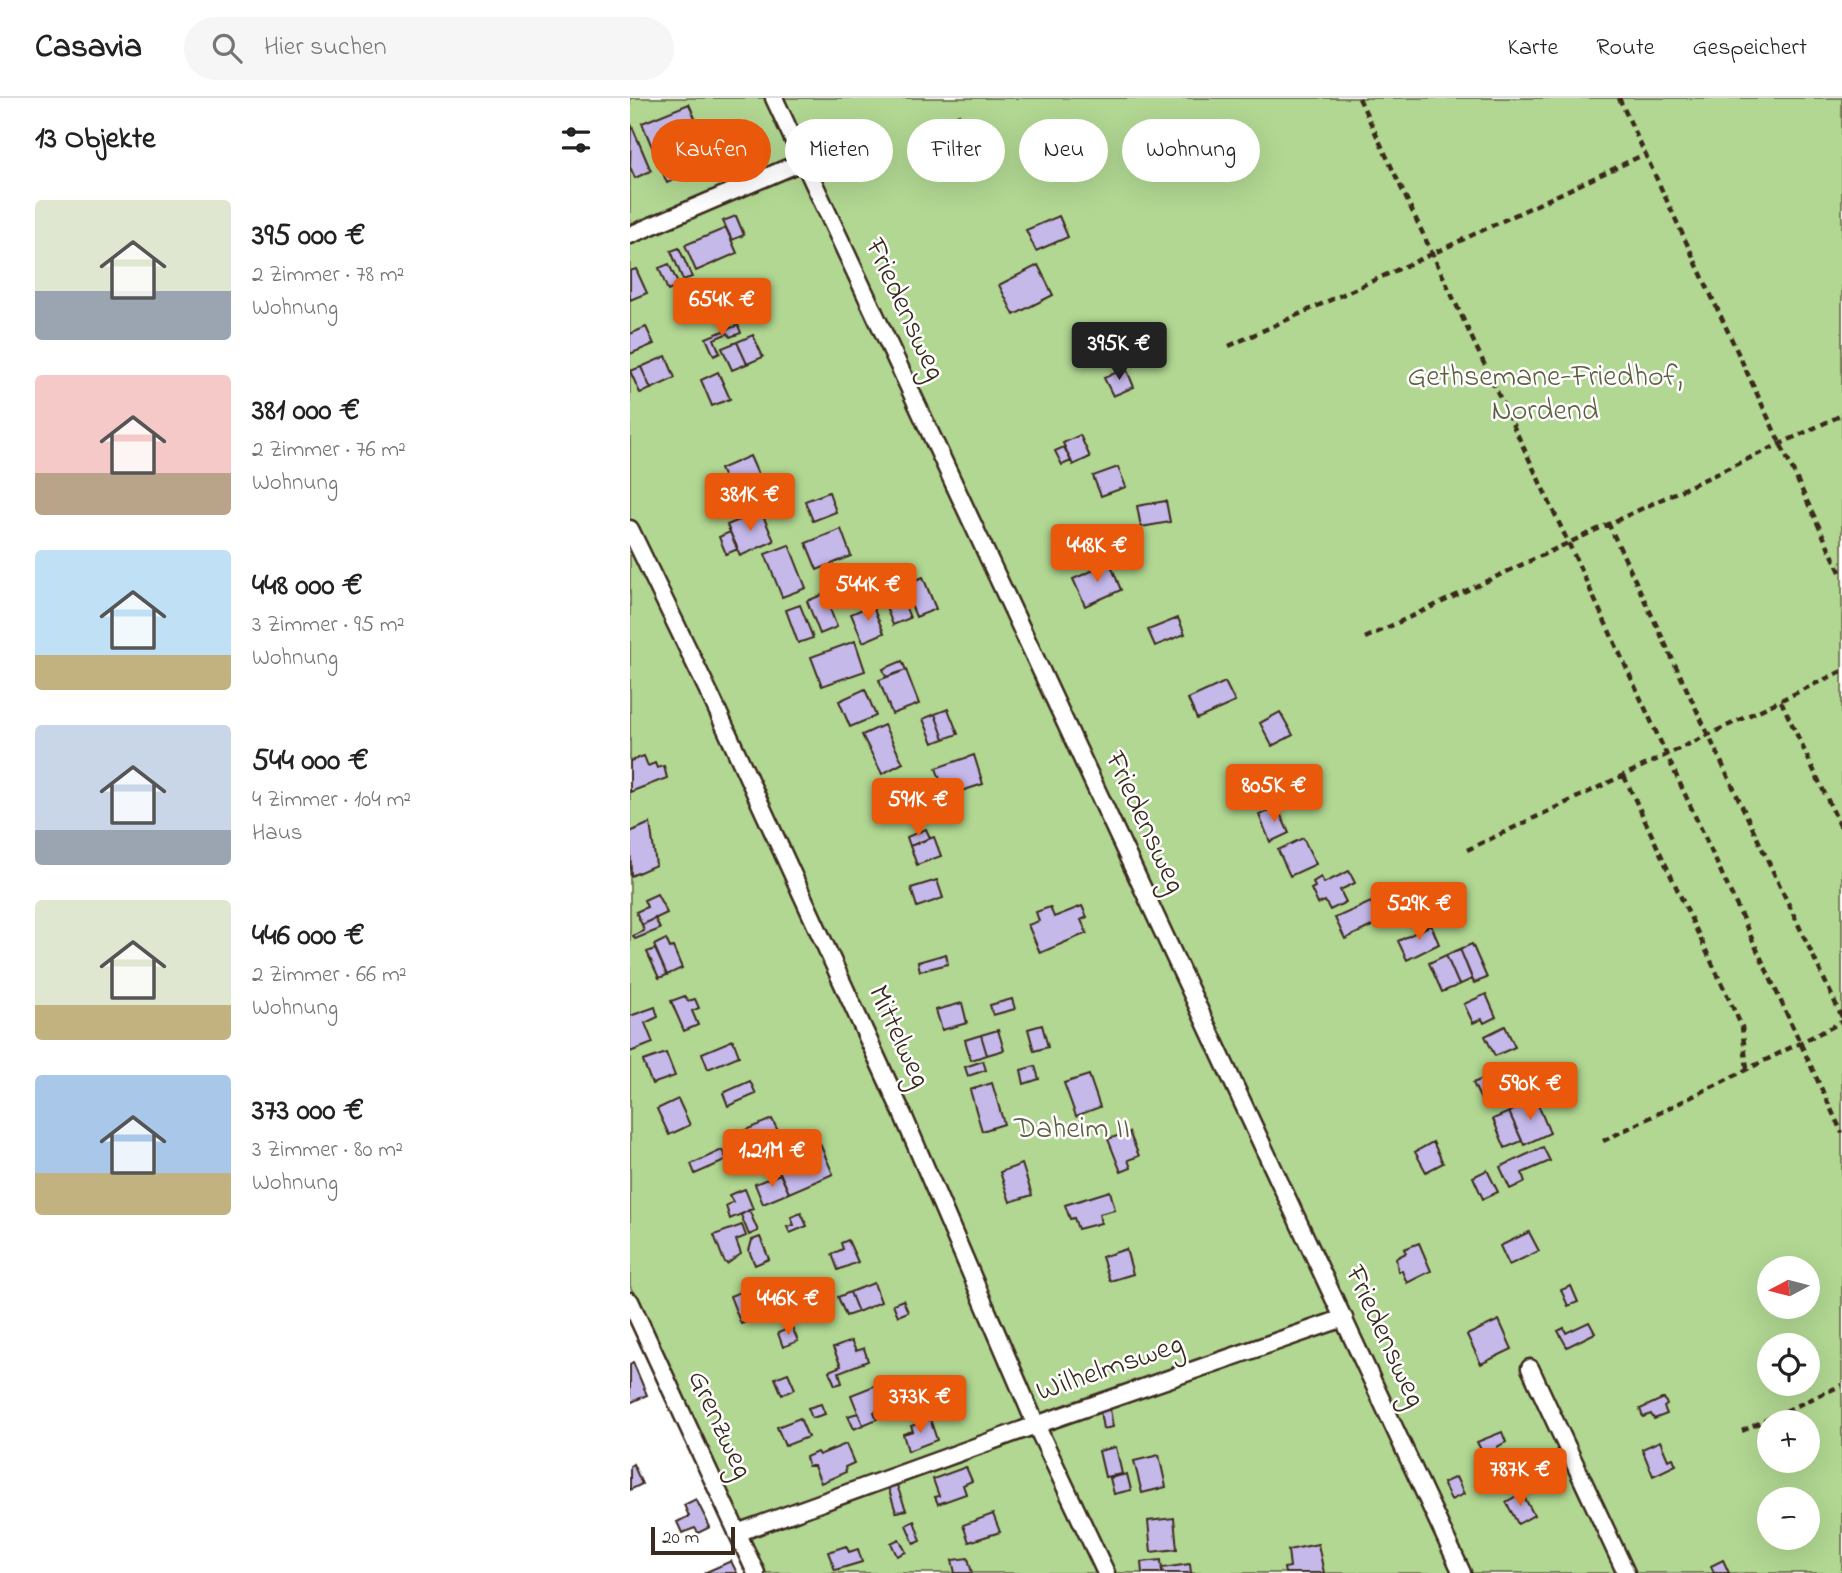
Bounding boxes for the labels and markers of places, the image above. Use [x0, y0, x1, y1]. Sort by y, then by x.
pin: 654K € [665, 278, 779, 338]
pin: 395K € [1062, 322, 1176, 382]
pin: 381K € [693, 474, 807, 533]
pin: 448K € [1040, 524, 1154, 584]
pin: 544K € [811, 564, 925, 623]
pin: 805K € [1217, 764, 1331, 824]
pin: 591K € [861, 778, 975, 838]
pin: 529K € [1362, 882, 1476, 942]
pin: 590K € [1473, 1062, 1587, 1122]
pin: 1.21M € [707, 1130, 837, 1189]
pin: 446K € [731, 1278, 845, 1337]
pin: 373K € [863, 1376, 977, 1435]
pin: 787K € [1463, 1448, 1577, 1508]

